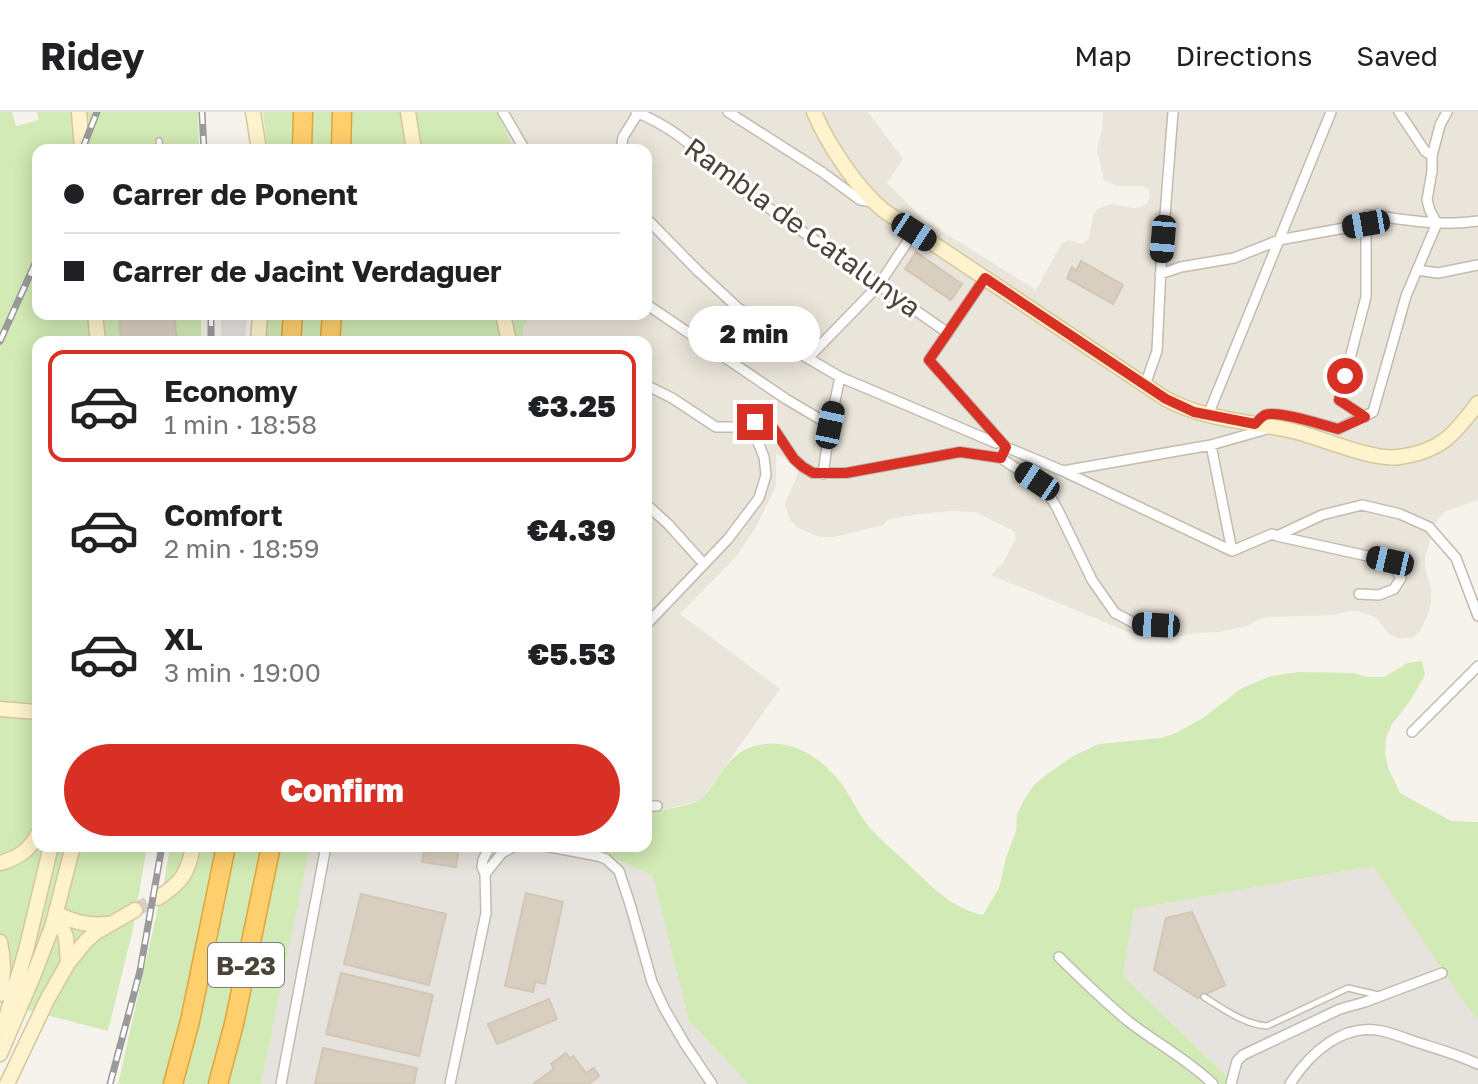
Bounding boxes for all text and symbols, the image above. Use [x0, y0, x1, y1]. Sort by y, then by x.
text: Ridey [40, 33, 145, 78]
text: Map [1074, 39, 1131, 72]
text: Directions [1175, 39, 1312, 72]
text: Saved [1356, 39, 1438, 72]
street label: Rambla de Catalunya [679, 130, 927, 324]
text: Carrer de Ponent [112, 176, 358, 212]
car [1340, 208, 1392, 240]
car [887, 209, 941, 255]
car [1149, 214, 1177, 264]
text: Carrer de Jacint Verdaguer [112, 253, 502, 289]
callout: 2 min [689, 306, 821, 362]
text: 2 min [720, 318, 788, 349]
route start [1327, 358, 1363, 394]
icon: car [68, 370, 140, 442]
text: Economy [164, 373, 298, 409]
text: €3.25 [528, 388, 616, 424]
car [813, 399, 847, 451]
route end [737, 404, 773, 440]
text: 1 min · 18:58 [164, 409, 317, 440]
car [1010, 458, 1064, 504]
icon: car [68, 494, 140, 566]
text: Comfort [164, 497, 283, 533]
text: €4.39 [527, 512, 616, 548]
text: 2 min · 18:59 [164, 533, 319, 564]
car [1364, 544, 1416, 578]
car [1131, 612, 1181, 638]
icon: car [68, 618, 140, 690]
text: XL [164, 621, 203, 657]
text: €5.53 [528, 636, 616, 672]
text: 3 min · 19:00 [164, 657, 321, 688]
button: Confirm [64, 744, 620, 836]
road number: B-23 [208, 943, 284, 987]

